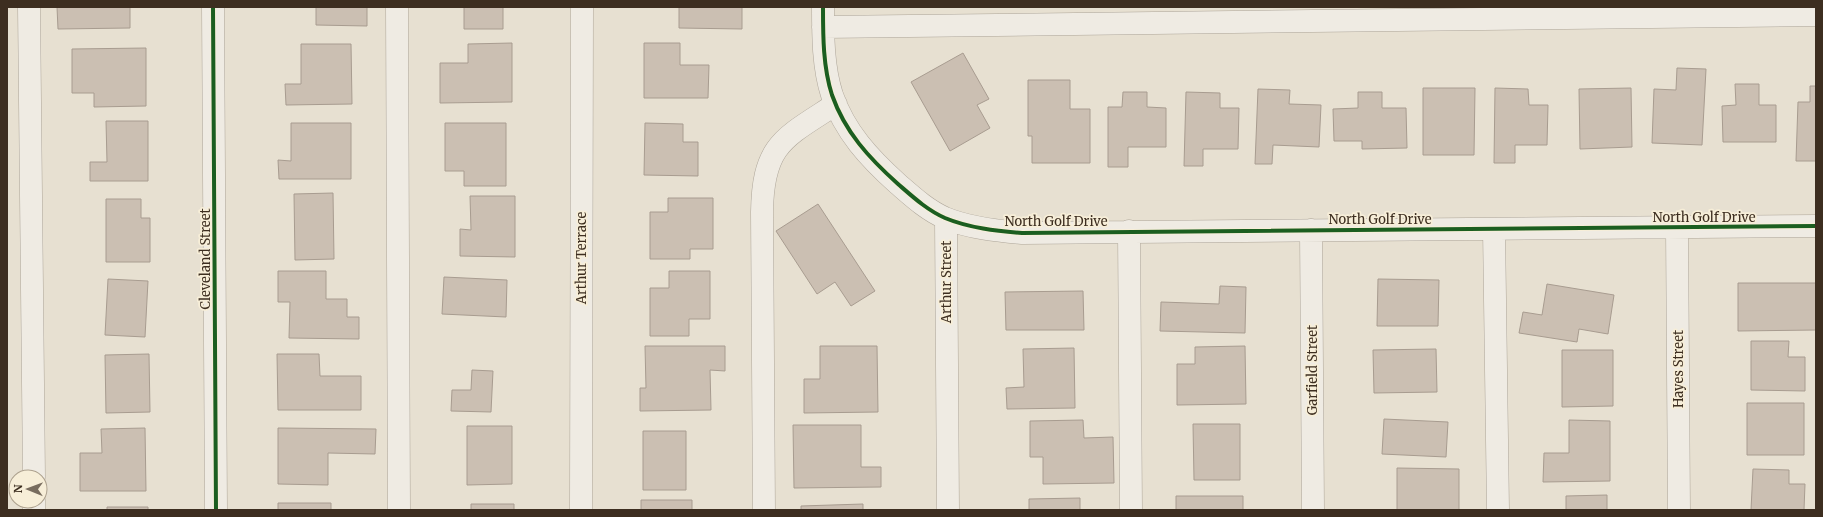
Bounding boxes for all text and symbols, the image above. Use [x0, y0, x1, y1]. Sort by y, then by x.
street label: Cleveland Street [197, 208, 214, 310]
street label: North Golf Drive [1653, 209, 1756, 226]
street label: Arthur Terrace [573, 211, 590, 305]
street label: North Golf Drive [1329, 211, 1432, 228]
street label: North Golf Drive [1005, 213, 1108, 230]
street label: Arthur Street [938, 241, 955, 324]
street label: Garfield Street [1304, 325, 1321, 415]
street label: Hayes Street [1670, 330, 1687, 408]
north arrow [8, 469, 48, 509]
text: N [11, 484, 25, 493]

